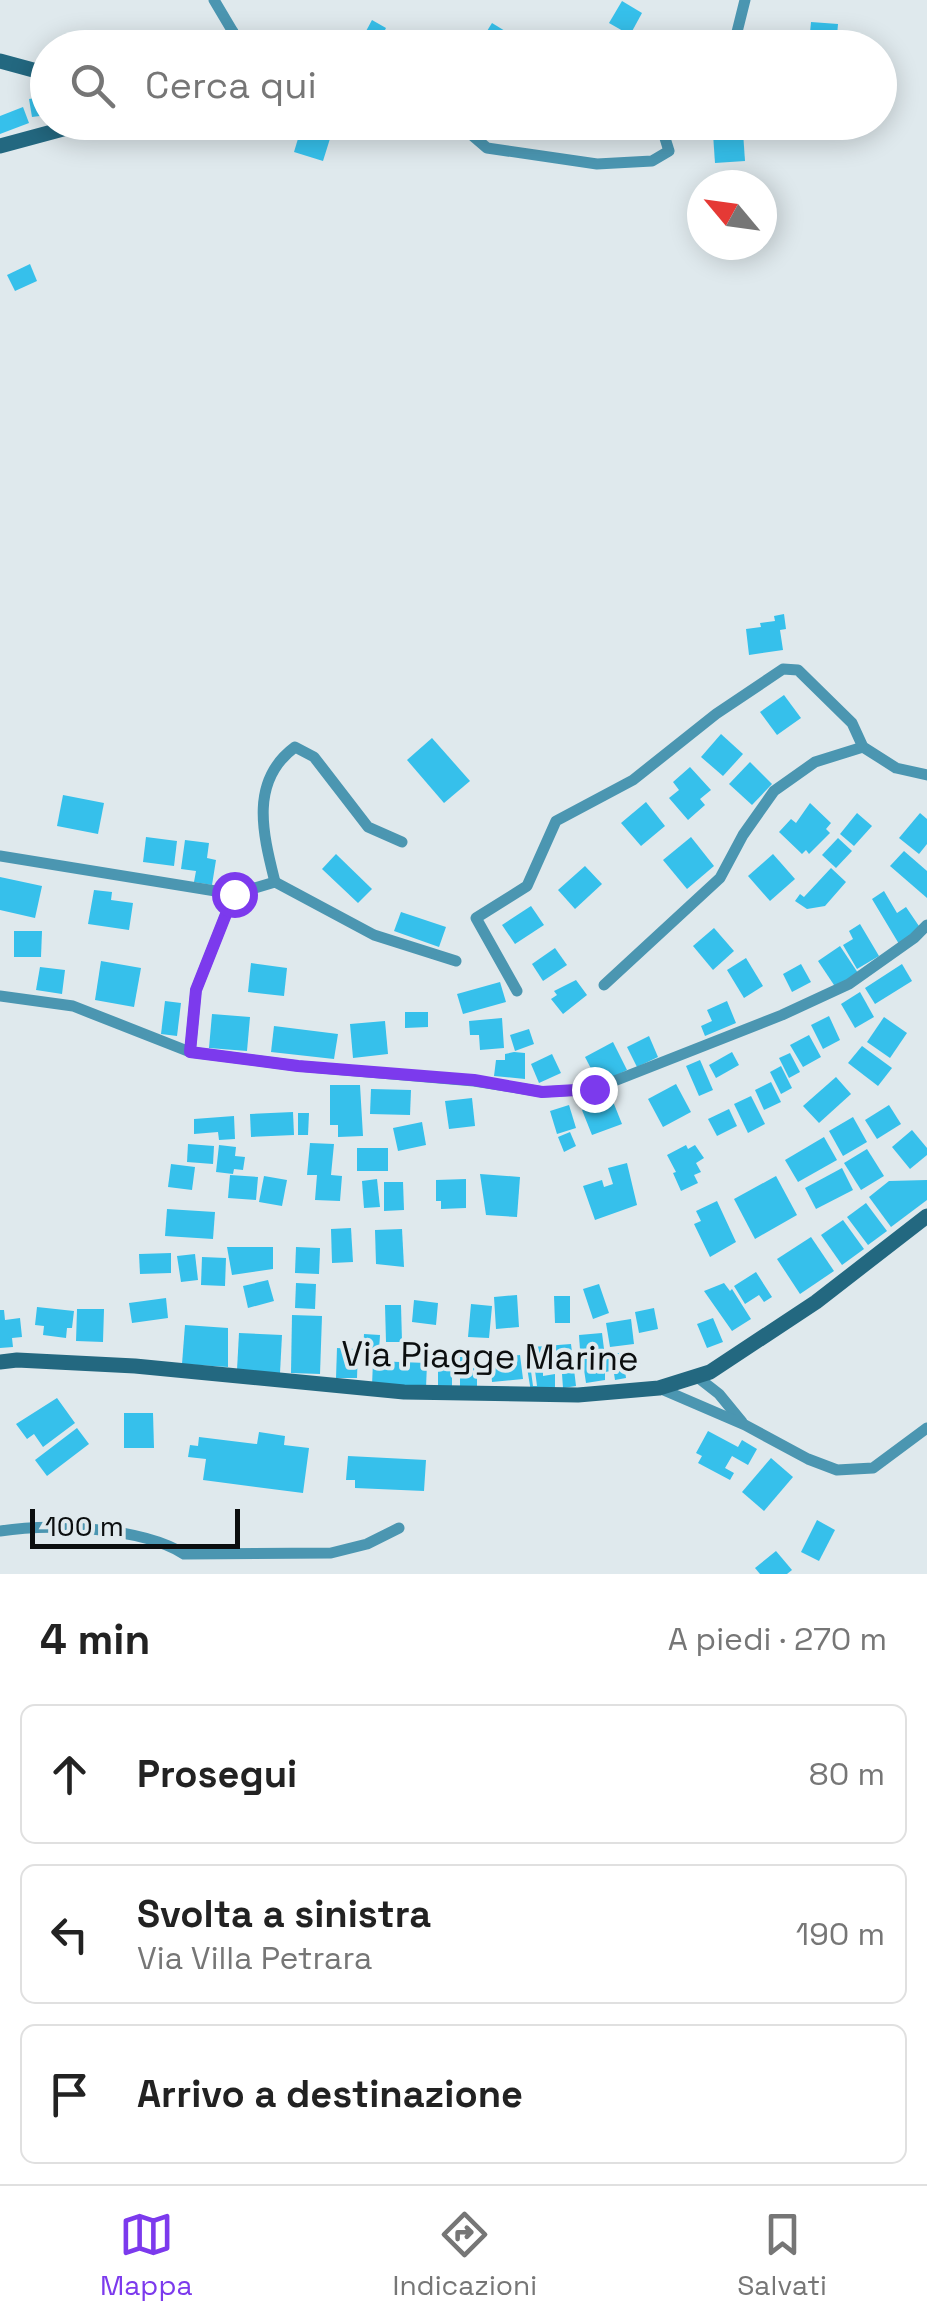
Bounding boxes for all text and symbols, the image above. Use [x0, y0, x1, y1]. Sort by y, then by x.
search box [30, 30, 897, 140]
icon: search [65, 58, 120, 113]
text: Cerca qui [145, 61, 317, 109]
north arrow [687, 170, 777, 260]
route start [212, 872, 258, 918]
route end [572, 1067, 618, 1113]
street label: Via Piagge Marine [341, 1331, 639, 1381]
scale bar [30, 1504, 240, 1548]
text: 100 m [45, 1508, 124, 1544]
text: 4 min [40, 1613, 150, 1666]
text: A piedi · 270 m [668, 1619, 887, 1659]
icon: ahead [42, 1747, 97, 1802]
text: Prosegui [137, 1750, 297, 1798]
text: 80 m [809, 1754, 885, 1794]
text: Svolta a sinistra [137, 1890, 431, 1938]
icon: left [42, 1907, 97, 1962]
text: 190 m [796, 1914, 885, 1954]
text: Via Villa Petrara [137, 1938, 372, 1978]
icon: arrive [42, 2067, 97, 2122]
text: Arrivo a destinazione [137, 2070, 523, 2118]
tab: Mappa [100, 2207, 193, 2303]
tab: Indicazioni [393, 2207, 537, 2303]
tab: Salvati [737, 2207, 827, 2303]

